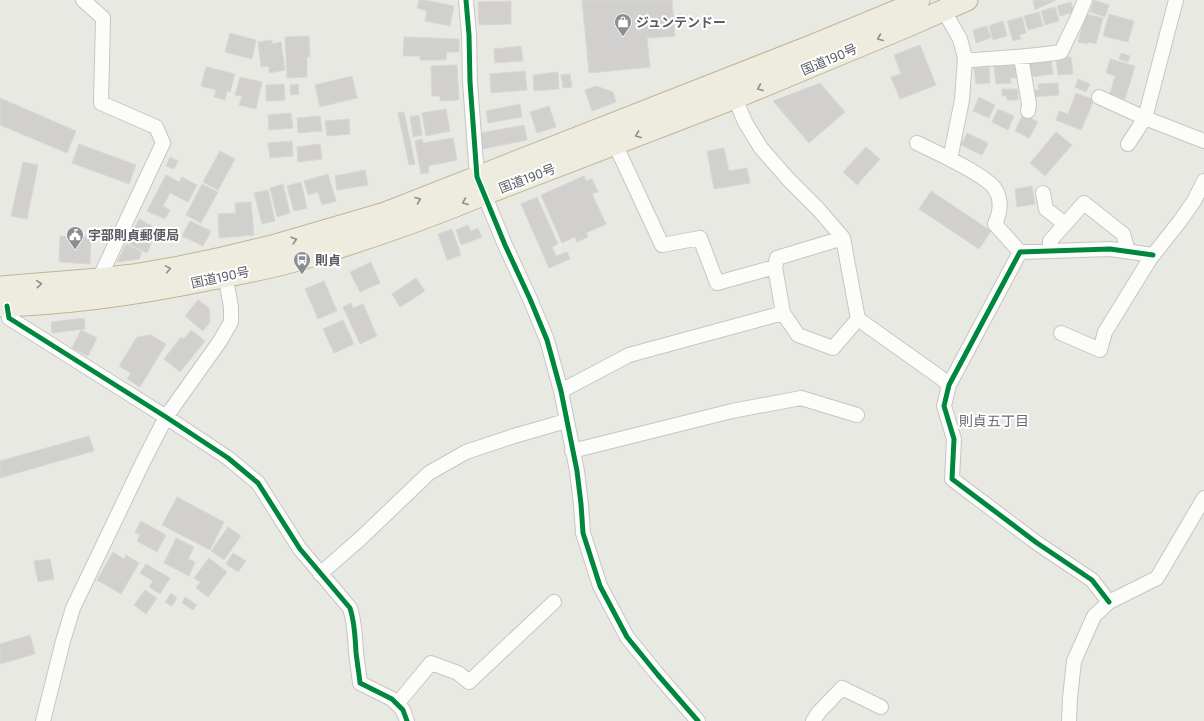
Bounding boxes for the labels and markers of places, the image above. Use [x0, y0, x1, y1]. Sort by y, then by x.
shop icon: ジュンテンドー [613, 12, 633, 37]
place label: ジュンテンドー [636, 14, 726, 30]
public building icon: 宇部則貞郵便局 [65, 225, 85, 250]
place label: 宇部則貞郵便局 [88, 227, 179, 243]
bus stop icon: 則貞 [292, 250, 312, 275]
place label: 則貞 [315, 252, 341, 268]

